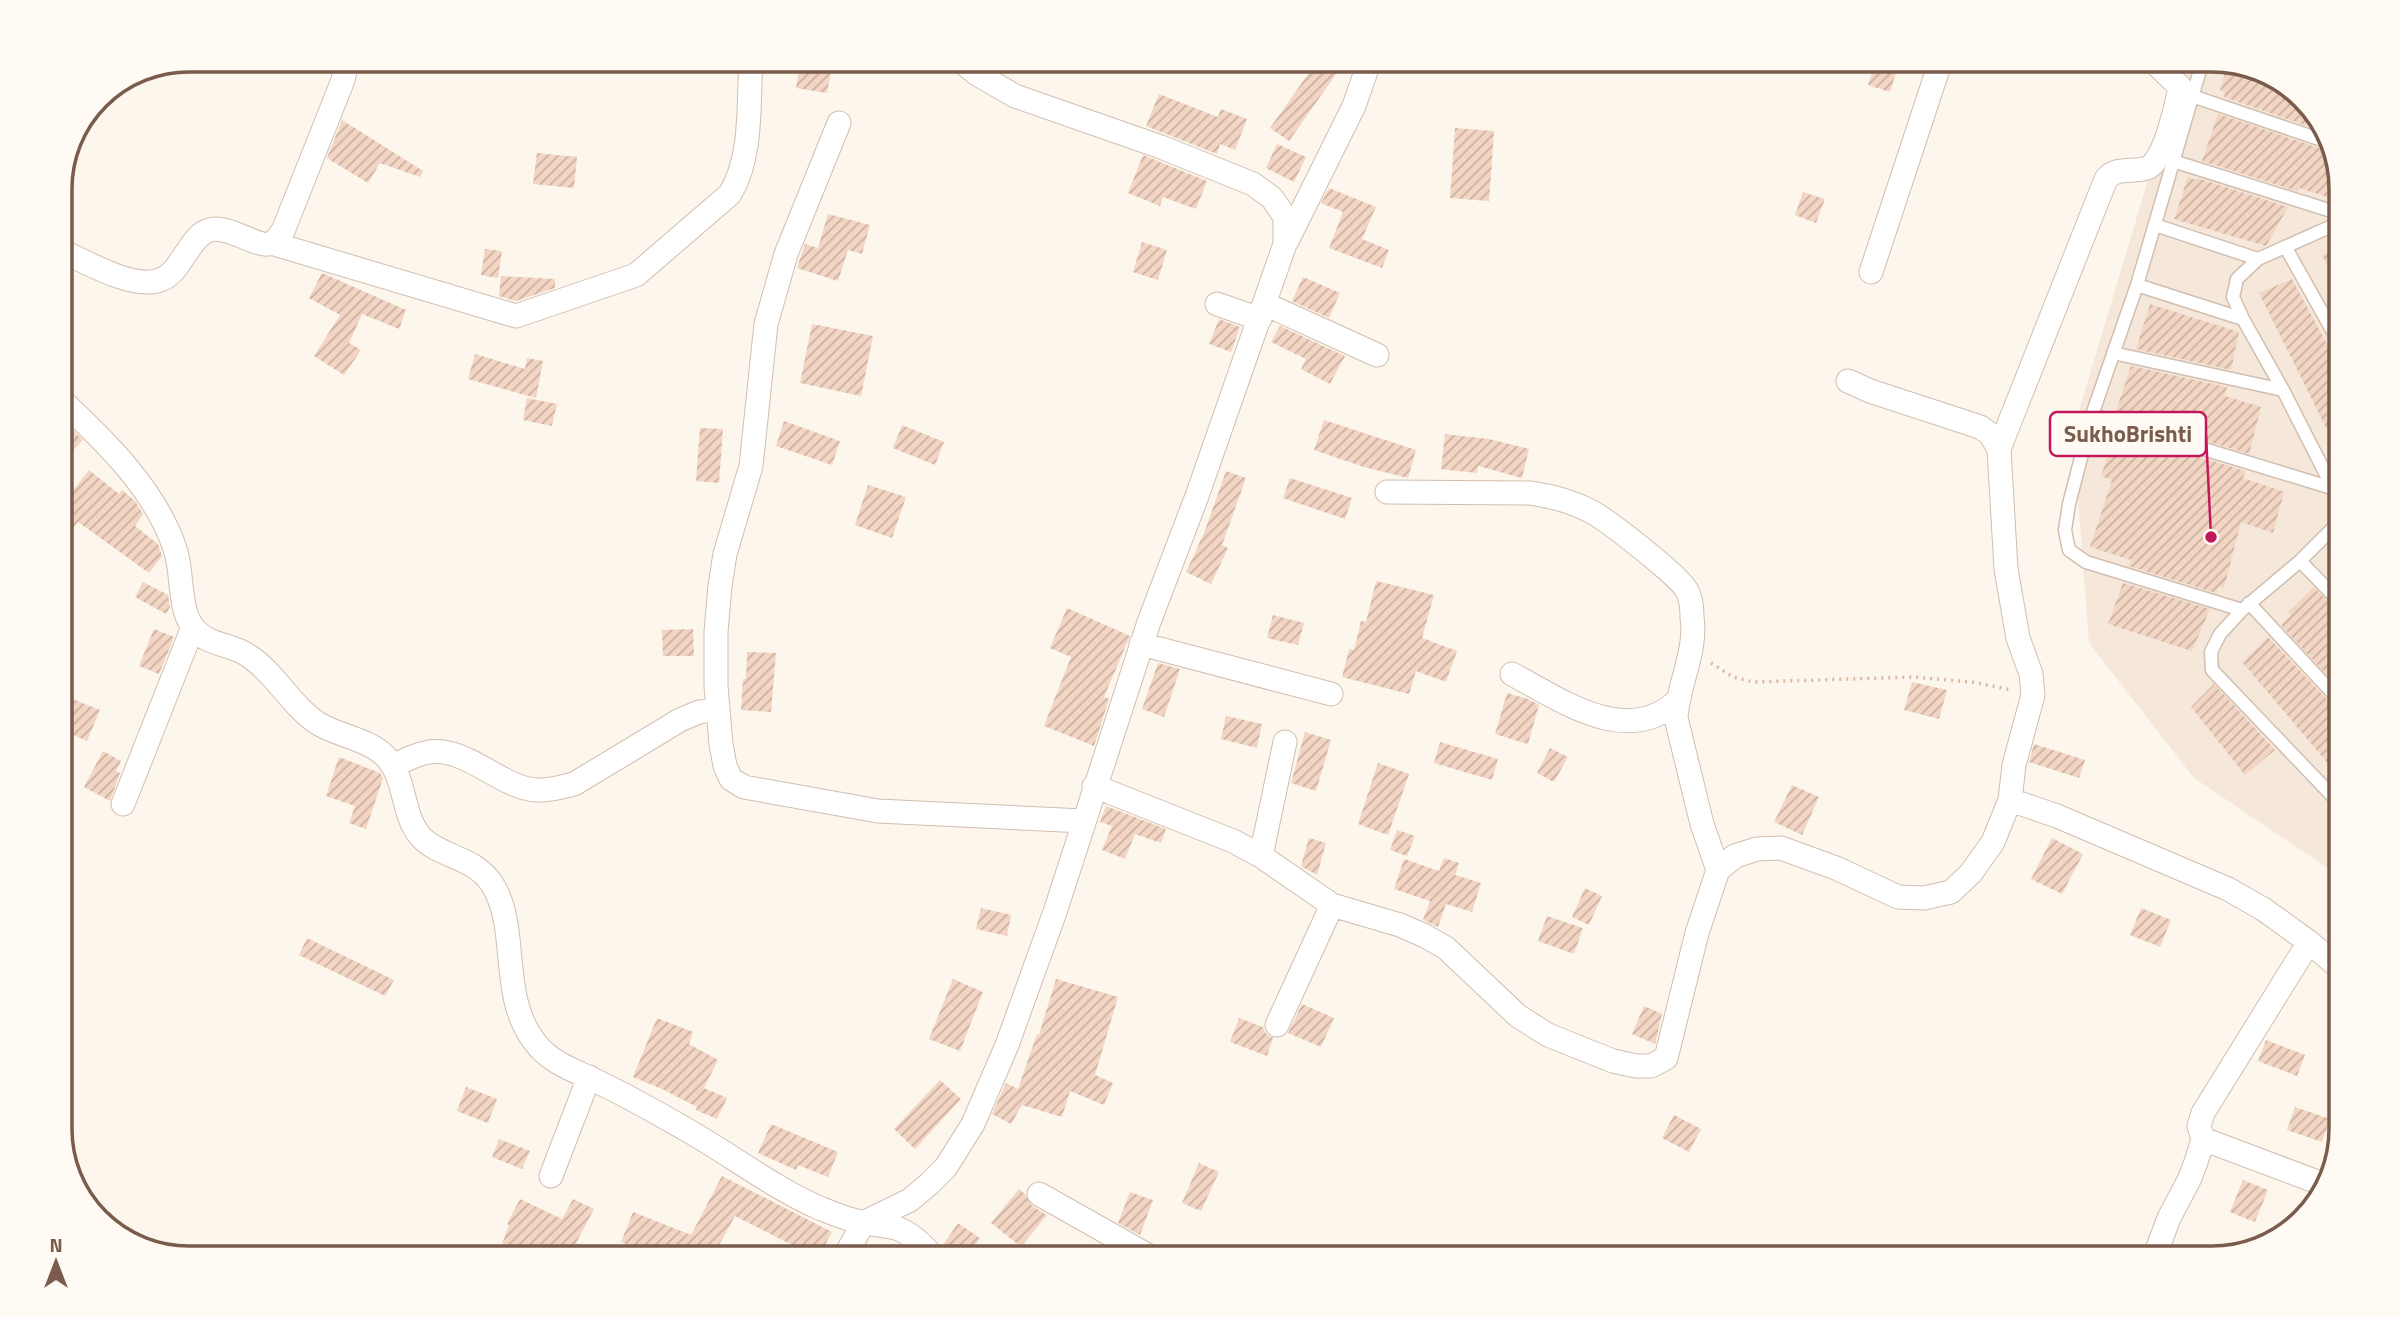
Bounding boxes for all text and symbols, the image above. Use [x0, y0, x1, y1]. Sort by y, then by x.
callout: SukhoBrishti [2050, 412, 2206, 456]
text: SukhoBrishti [2064, 416, 2192, 451]
north arrow [21, 1227, 91, 1297]
text: N [49, 1230, 63, 1259]

